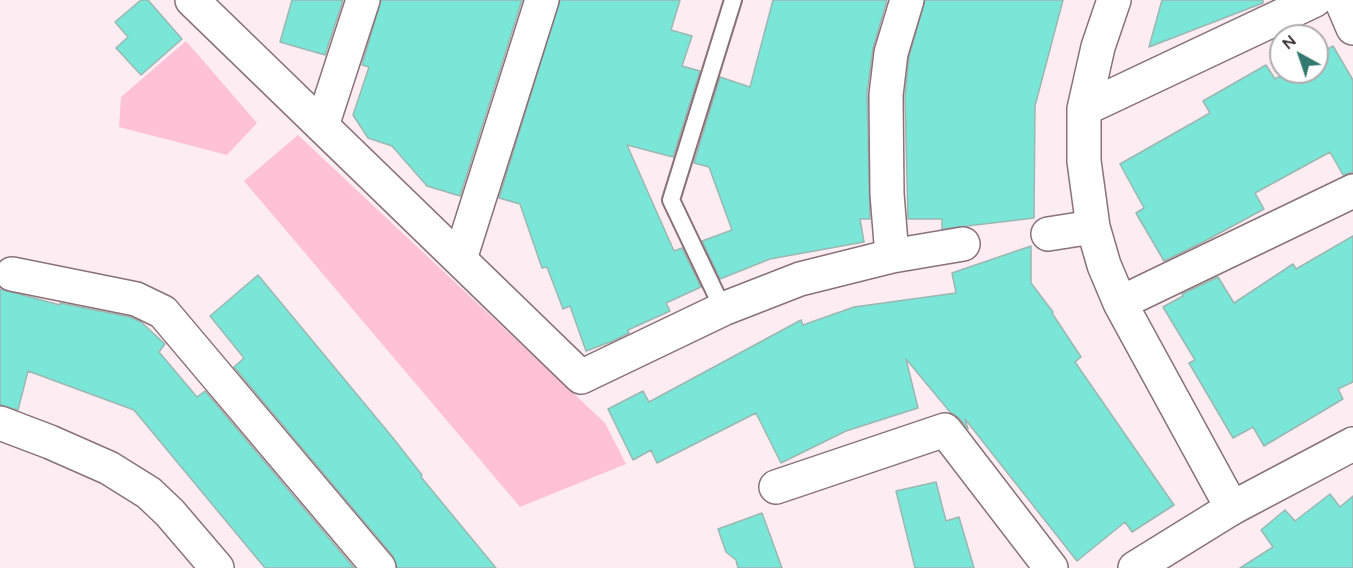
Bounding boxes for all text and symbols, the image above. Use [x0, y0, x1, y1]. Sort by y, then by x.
north arrow [1269, 24, 1329, 84]
text: N [1278, 30, 1300, 53]

